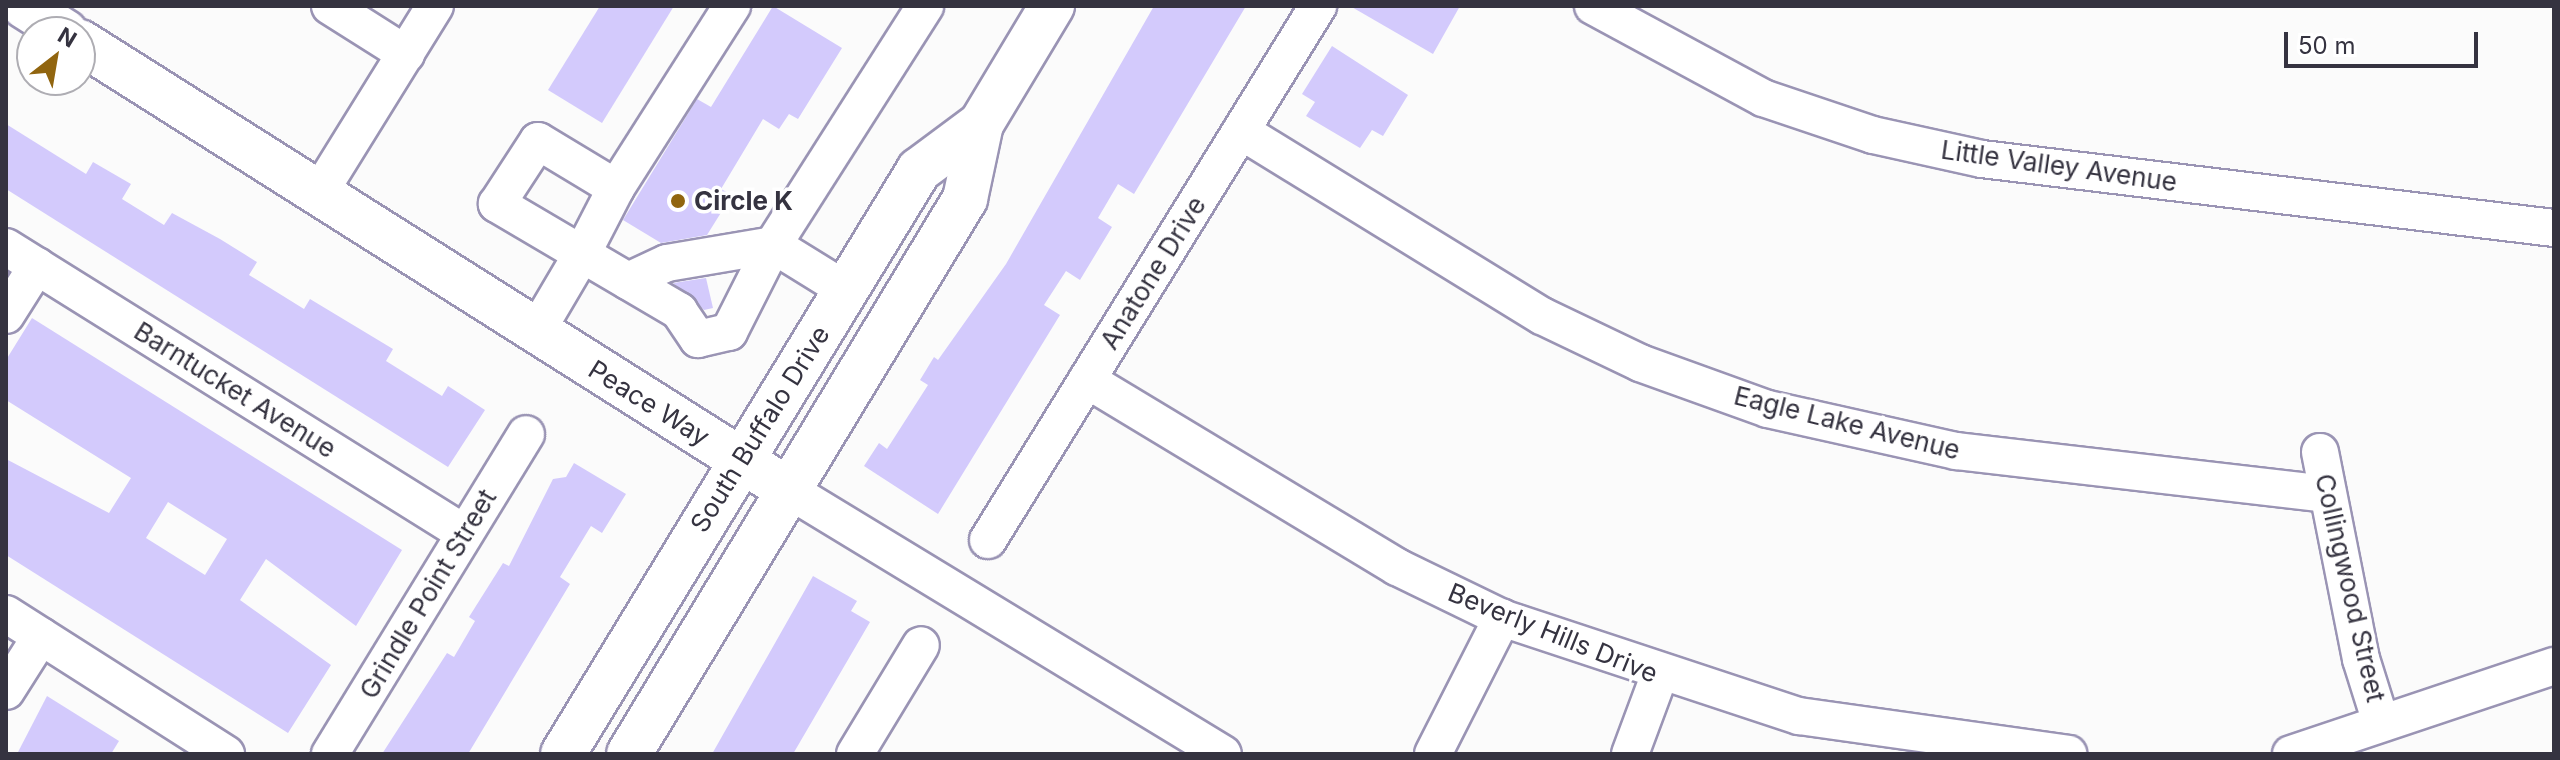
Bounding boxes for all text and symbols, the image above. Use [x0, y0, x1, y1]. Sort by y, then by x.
north arrow [16, 16, 96, 96]
scale bar [2288, 16, 2482, 66]
text: N [53, 22, 81, 53]
text: 50 m [2298, 31, 2356, 60]
street label: Little Valley Avenue [1939, 134, 2179, 198]
place label: Circle K [694, 185, 793, 217]
street label: Anatone Drive [1094, 191, 1212, 355]
marker: Circle K [669, 192, 687, 210]
street label: Barntucket Avenue [128, 315, 342, 465]
street label: South Buffalo Drive [684, 320, 836, 538]
street label: Peace Way [583, 353, 715, 453]
street label: Eagle Lake Avenue [1731, 380, 1963, 466]
street label: Collingwood Street [2309, 471, 2391, 705]
street label: Grindle Point Street [353, 484, 503, 704]
street label: Beverly Hills Drive [1444, 577, 1662, 689]

